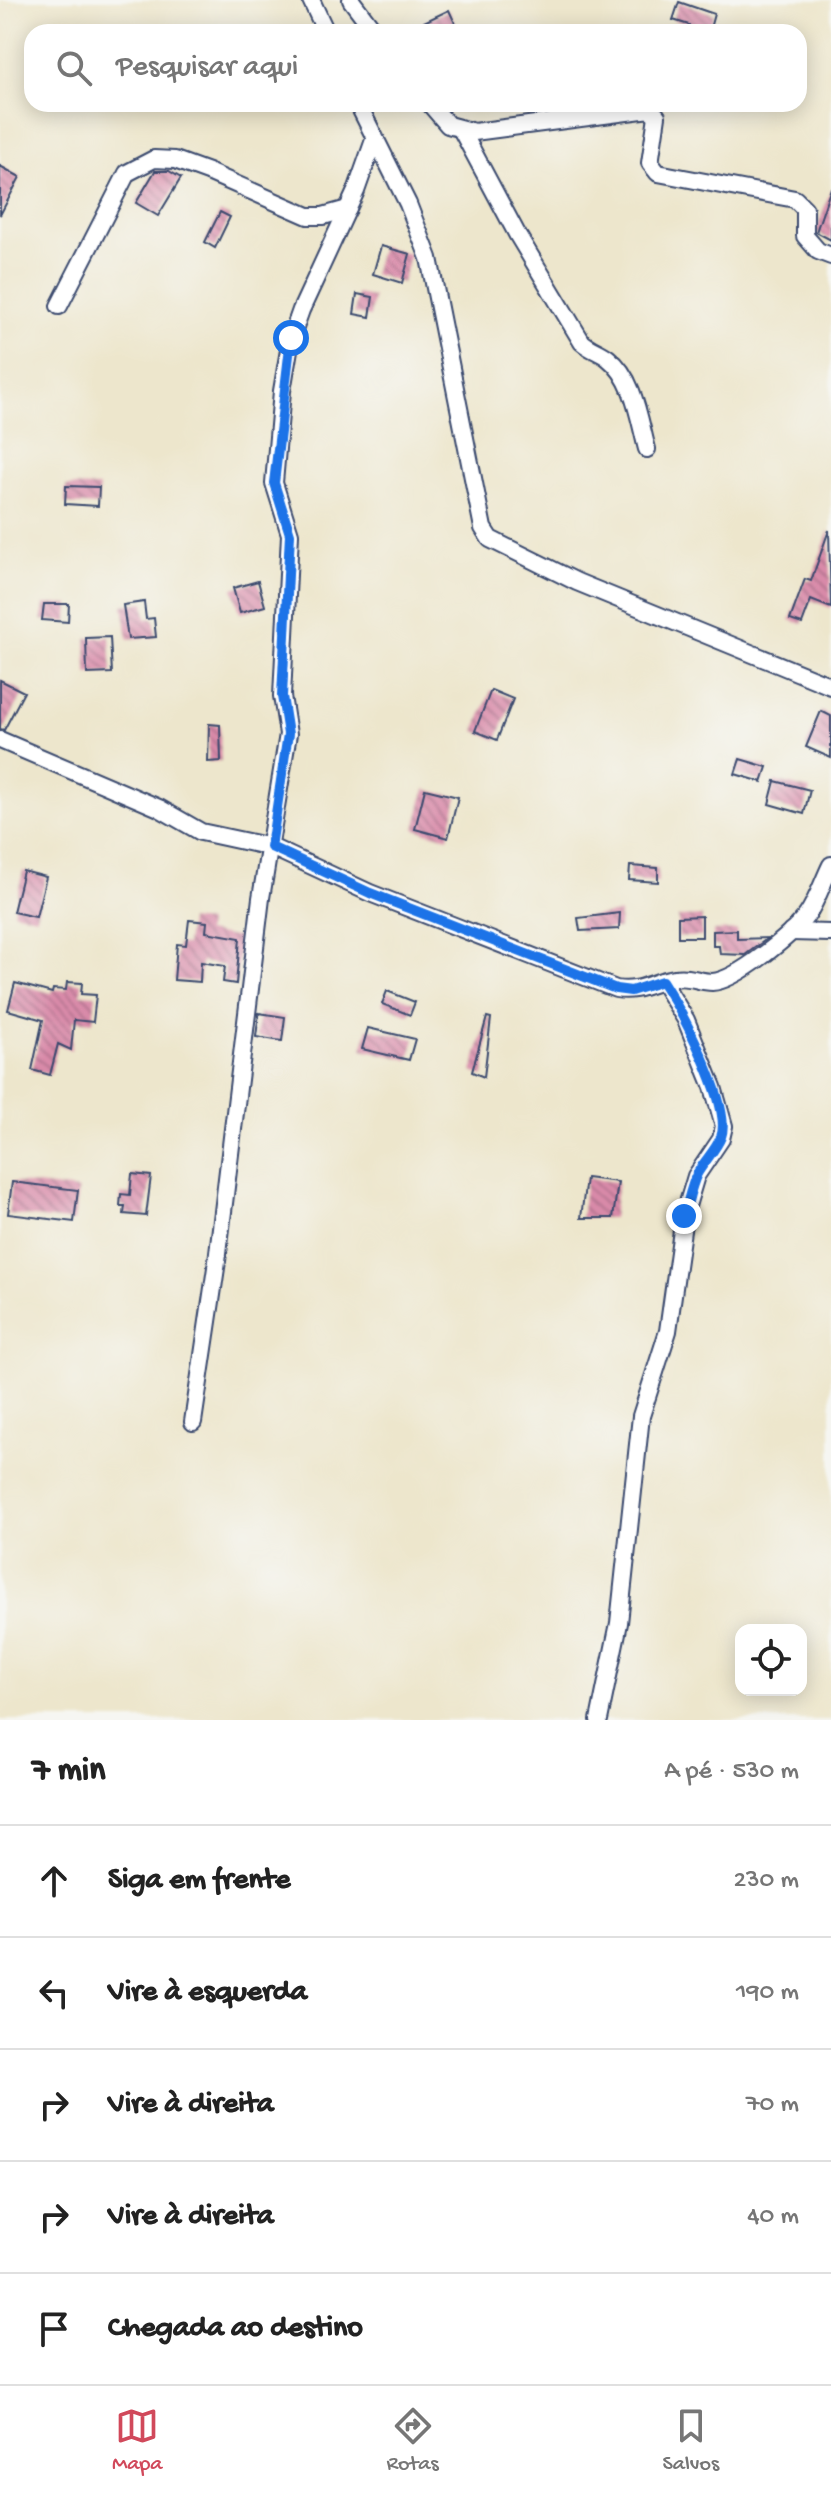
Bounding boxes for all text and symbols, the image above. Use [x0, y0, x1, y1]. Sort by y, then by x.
search box [24, 24, 807, 112]
icon: search [52, 46, 96, 90]
text: Pesquisar aqui [116, 51, 298, 86]
route start [273, 320, 309, 356]
route end [666, 1198, 702, 1234]
map controls [735, 1624, 807, 1696]
button: locate [735, 1624, 807, 1696]
text: 7 min [32, 1752, 105, 1792]
text: A pé · 530 m [664, 1757, 799, 1788]
icon: ahead [32, 1859, 76, 1903]
text: Siga em frente [108, 1864, 290, 1899]
text: 230 m [733, 1866, 799, 1897]
icon: left [32, 1971, 76, 2015]
text: Vire à esquerda [108, 1976, 307, 2011]
text: 190 m [736, 1978, 799, 2009]
icon: right [32, 2083, 76, 2127]
text: Vire à direita [108, 2088, 274, 2123]
text: 70 m [746, 2090, 799, 2121]
icon: right [32, 2195, 76, 2239]
text: Vire à direita [108, 2200, 274, 2235]
text: 40 m [747, 2202, 799, 2233]
icon: arrive [32, 2307, 76, 2351]
text: Chegada ao destino [108, 2312, 363, 2347]
tab: Mapa [112, 2404, 162, 2478]
tab: Rotas [386, 2404, 439, 2478]
tab: Salvos [663, 2404, 719, 2478]

